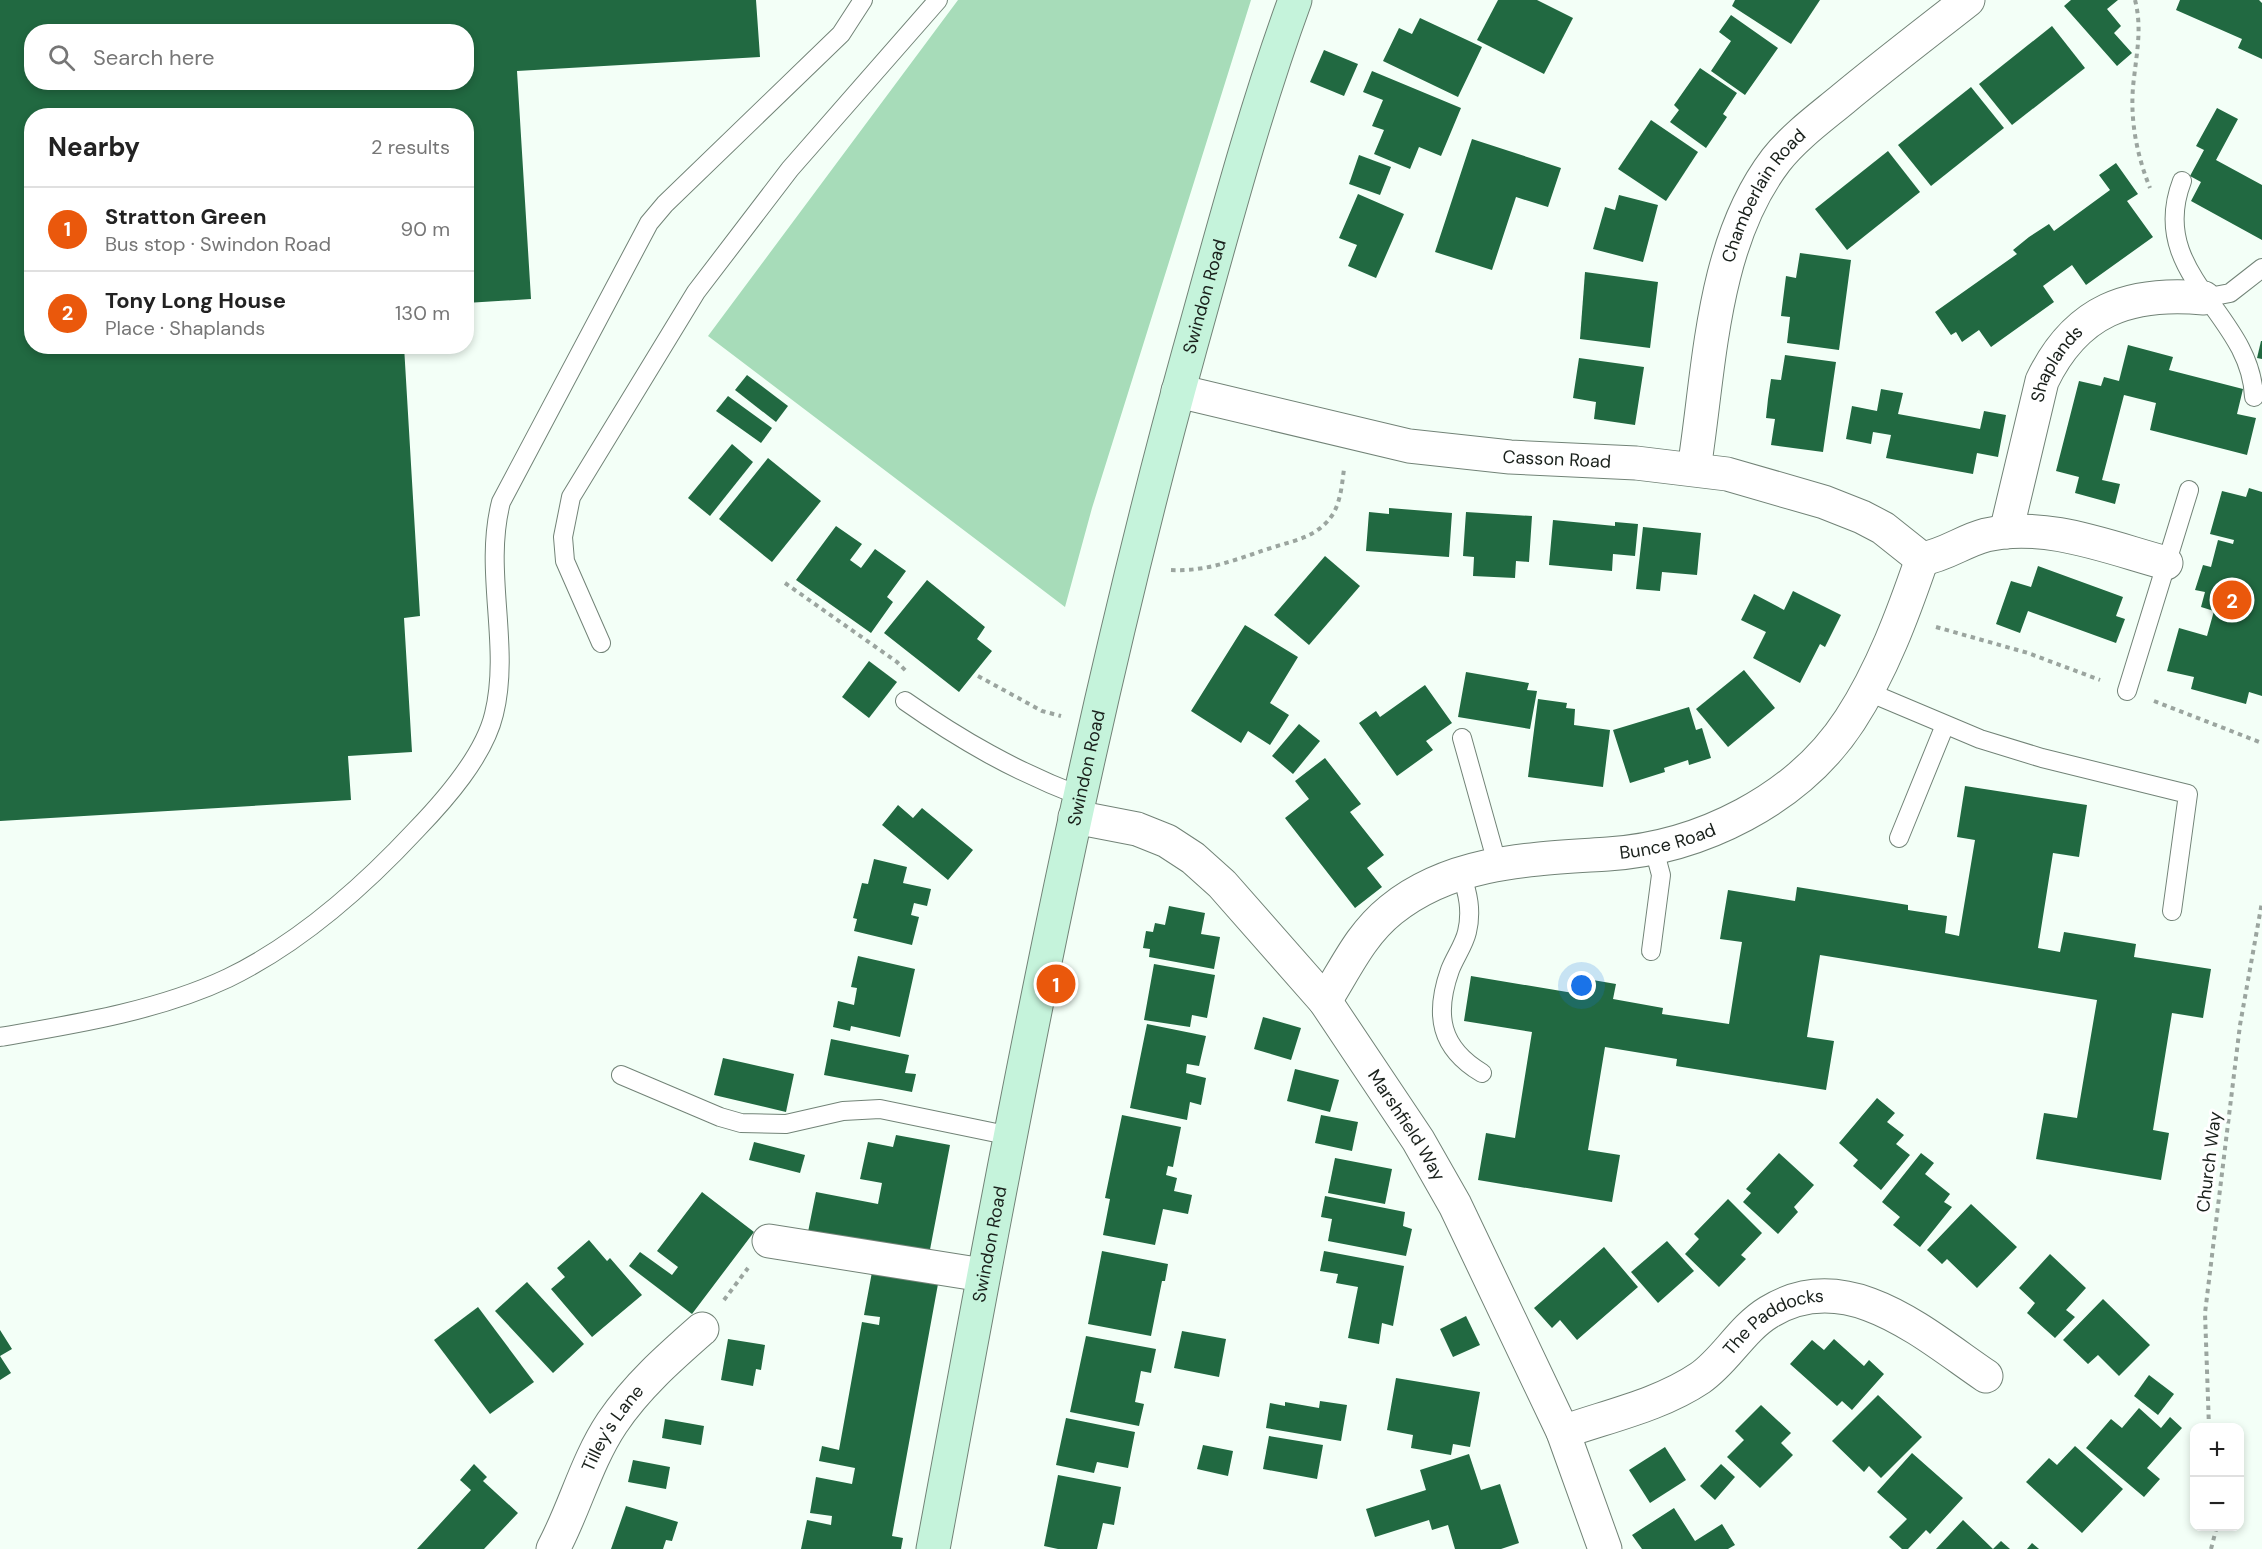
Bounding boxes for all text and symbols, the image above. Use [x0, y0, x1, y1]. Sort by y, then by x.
search box [24, 24, 474, 90]
icon: search [45, 41, 78, 74]
text: Search here [93, 43, 214, 72]
street label: Chamberlain Road [1716, 123, 1811, 266]
text: Nearby [48, 130, 140, 164]
text: 2 results [371, 134, 450, 160]
text: Stratton Green [105, 202, 267, 231]
text: 1 [64, 216, 71, 242]
text: 90 m [401, 216, 450, 242]
text: Bus stop · Swindon Road [105, 231, 331, 257]
street label: Swindon Road [1177, 237, 1232, 357]
text: Tony Long House [105, 286, 286, 315]
text: 2 [62, 300, 73, 326]
text: 130 m [395, 300, 450, 326]
text: Place · Shaplands [105, 315, 265, 341]
street label: Shaplands [2025, 320, 2088, 405]
street label: Casson Road [1501, 444, 1612, 474]
pin: 2 [2212, 578, 2252, 622]
street label: Swindon Road [1062, 708, 1111, 828]
street label: Bunce Road [1618, 818, 1719, 865]
pin: 1 [1036, 962, 1076, 1006]
your location [1567, 971, 1596, 1000]
street label: Marshfield Way [1362, 1065, 1451, 1185]
street label: Church Way [2191, 1110, 2227, 1214]
street label: Swindon Road [967, 1184, 1012, 1304]
street label: The Paddocks [1718, 1284, 1824, 1360]
street label: Tilley's Lane [576, 1380, 649, 1475]
map controls [2190, 1423, 2244, 1531]
button: + [2190, 1423, 2244, 1477]
button: − [2190, 1477, 2244, 1531]

